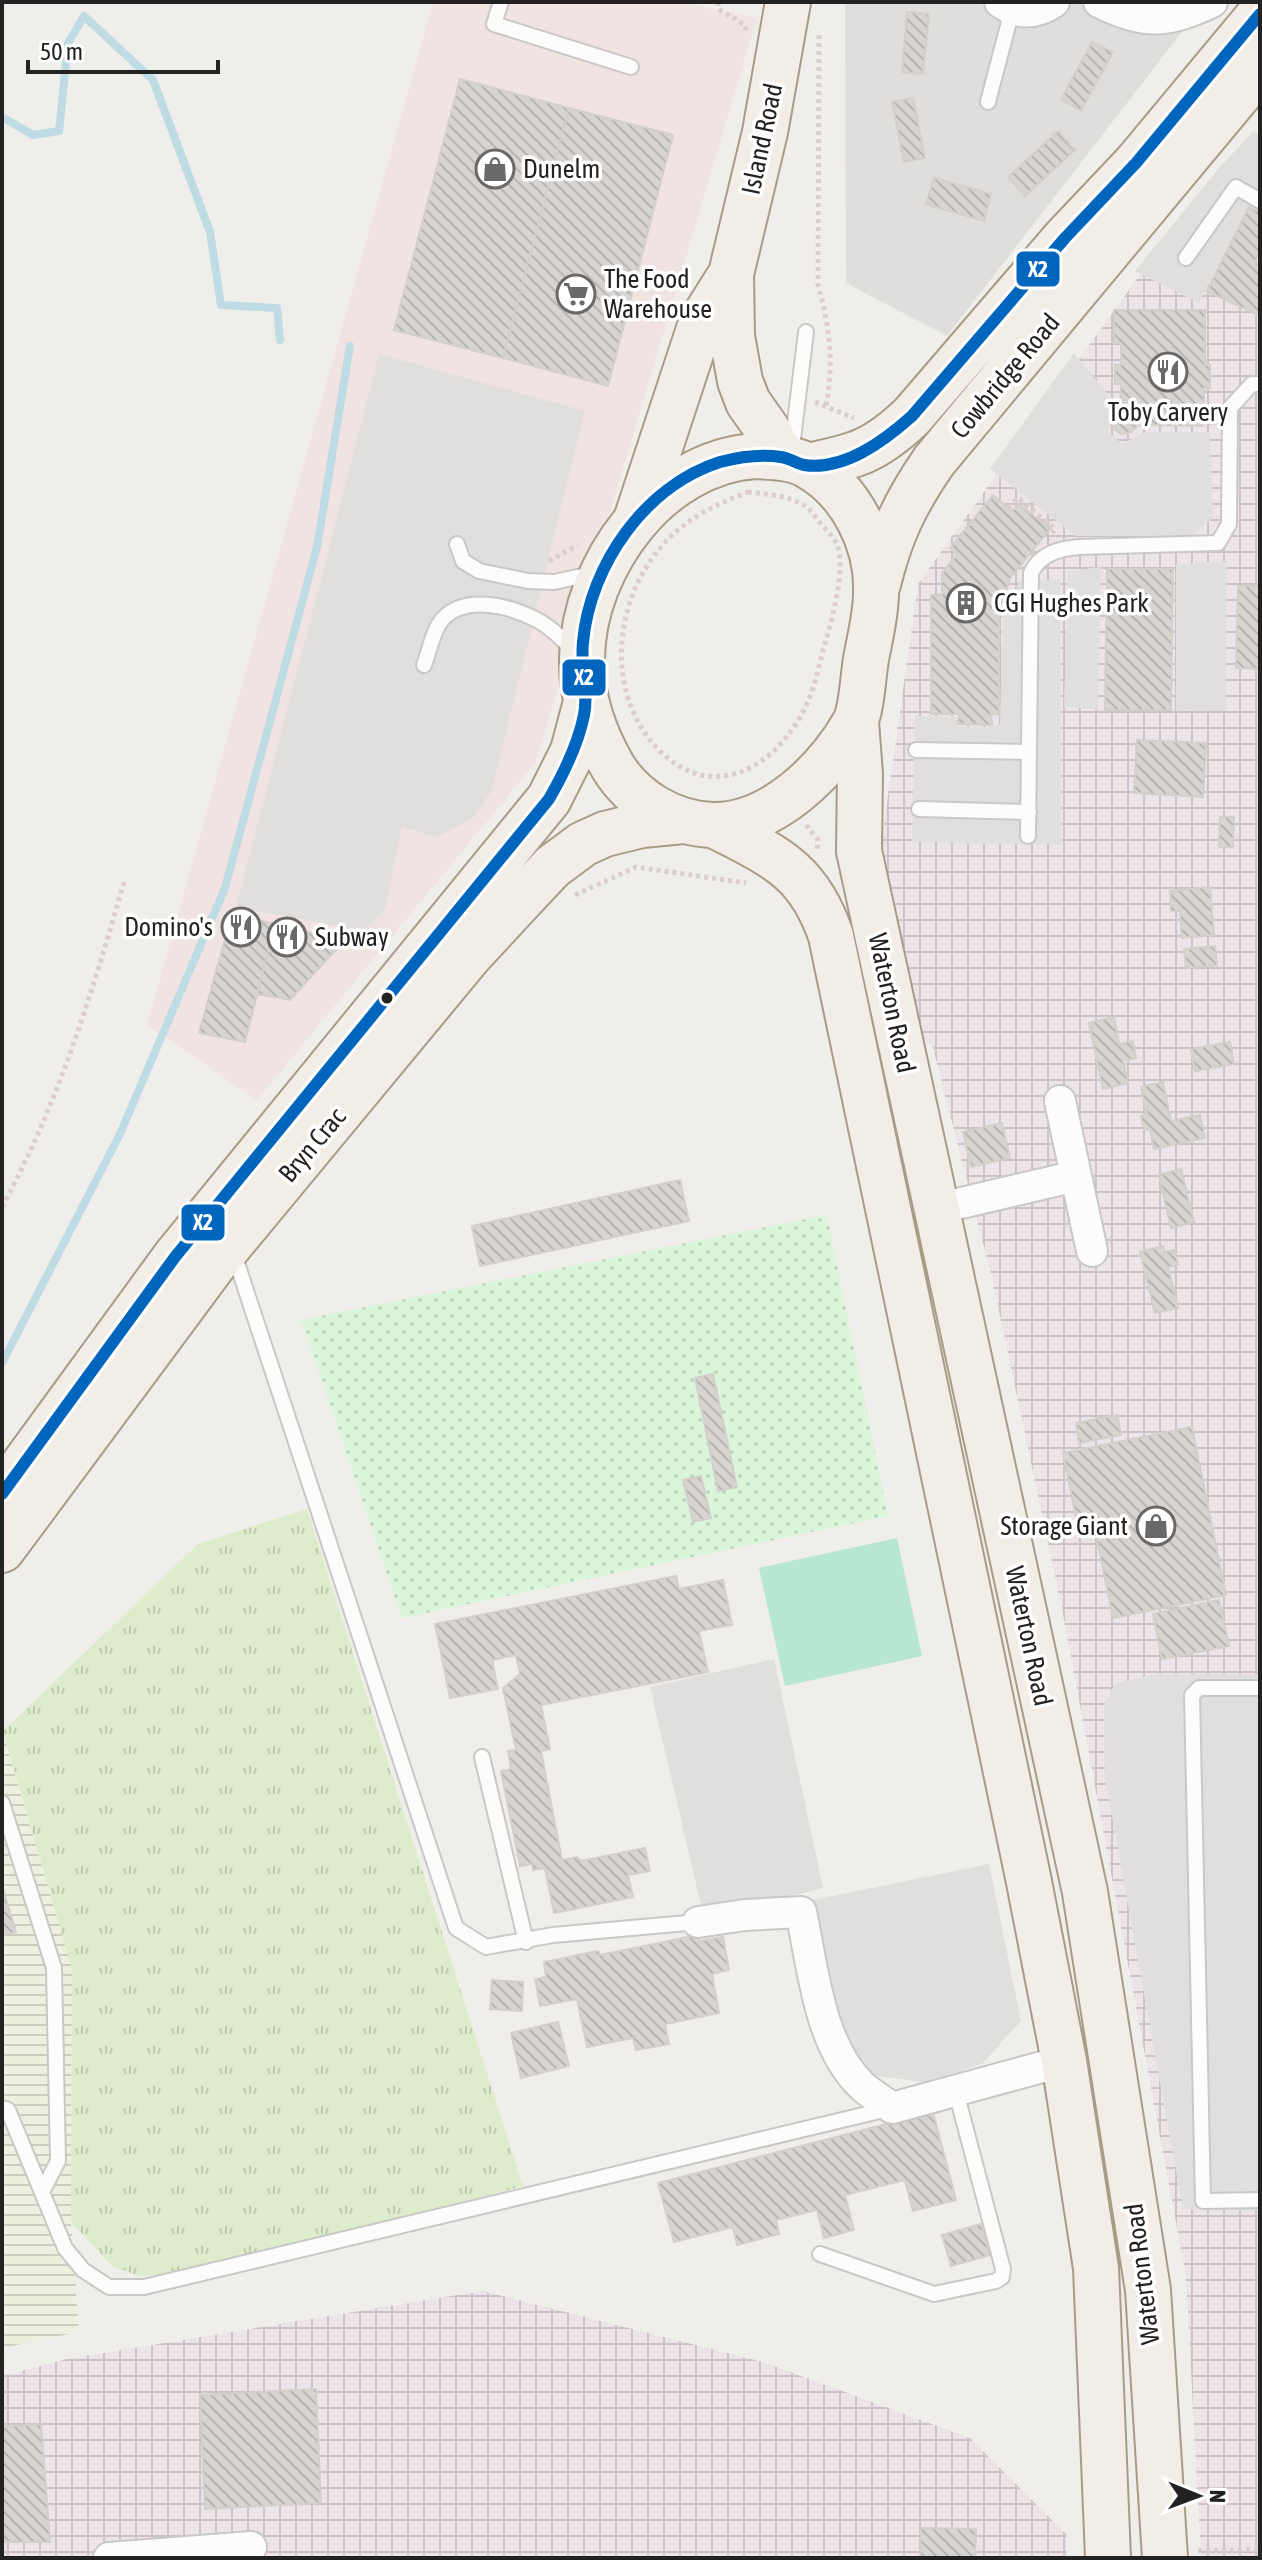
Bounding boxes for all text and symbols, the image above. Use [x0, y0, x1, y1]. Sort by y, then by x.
scale bar [28, 24, 218, 74]
text: 50 m [40, 38, 83, 65]
street label: Island Road [736, 81, 788, 197]
shop icon: Dunelm [474, 148, 516, 190]
place label: Dunelm [523, 154, 600, 184]
line badge: X2 [1015, 250, 1061, 288]
text: X2 [1027, 256, 1048, 282]
place label: The Food Warehouse [604, 264, 712, 324]
supermarket icon: The Food Warehouse [555, 273, 597, 315]
street label: Cowbridge Road [944, 308, 1066, 444]
restaurant icon: Toby Carvery [1147, 351, 1189, 393]
place label: Toby Carvery [1108, 397, 1229, 427]
building icon: CGI Hughes Park [945, 582, 987, 624]
place label: CGI Hughes Park [994, 588, 1149, 618]
line badge: X2 [561, 658, 607, 697]
text: X2 [573, 664, 594, 690]
restaurant icon: Domino's [220, 906, 262, 948]
place label: Domino's [124, 912, 213, 942]
restaurant icon: Subway [266, 916, 308, 958]
place label: Subway [315, 922, 389, 952]
street label: Waterton Road [863, 931, 921, 1075]
unlabelled marker [379, 990, 395, 1006]
street label: Bryn Crac [272, 1102, 352, 1188]
line badge: X2 [180, 1203, 226, 1242]
text: X2 [192, 1209, 213, 1235]
shop icon: Storage Giant [1135, 1505, 1177, 1547]
place label: Storage Giant [1000, 1511, 1128, 1541]
street label: Waterton Road [1000, 1564, 1058, 1708]
street label: Waterton Road [1118, 2202, 1166, 2346]
north arrow [1158, 2456, 1238, 2536]
text: N [1205, 2490, 1231, 2503]

